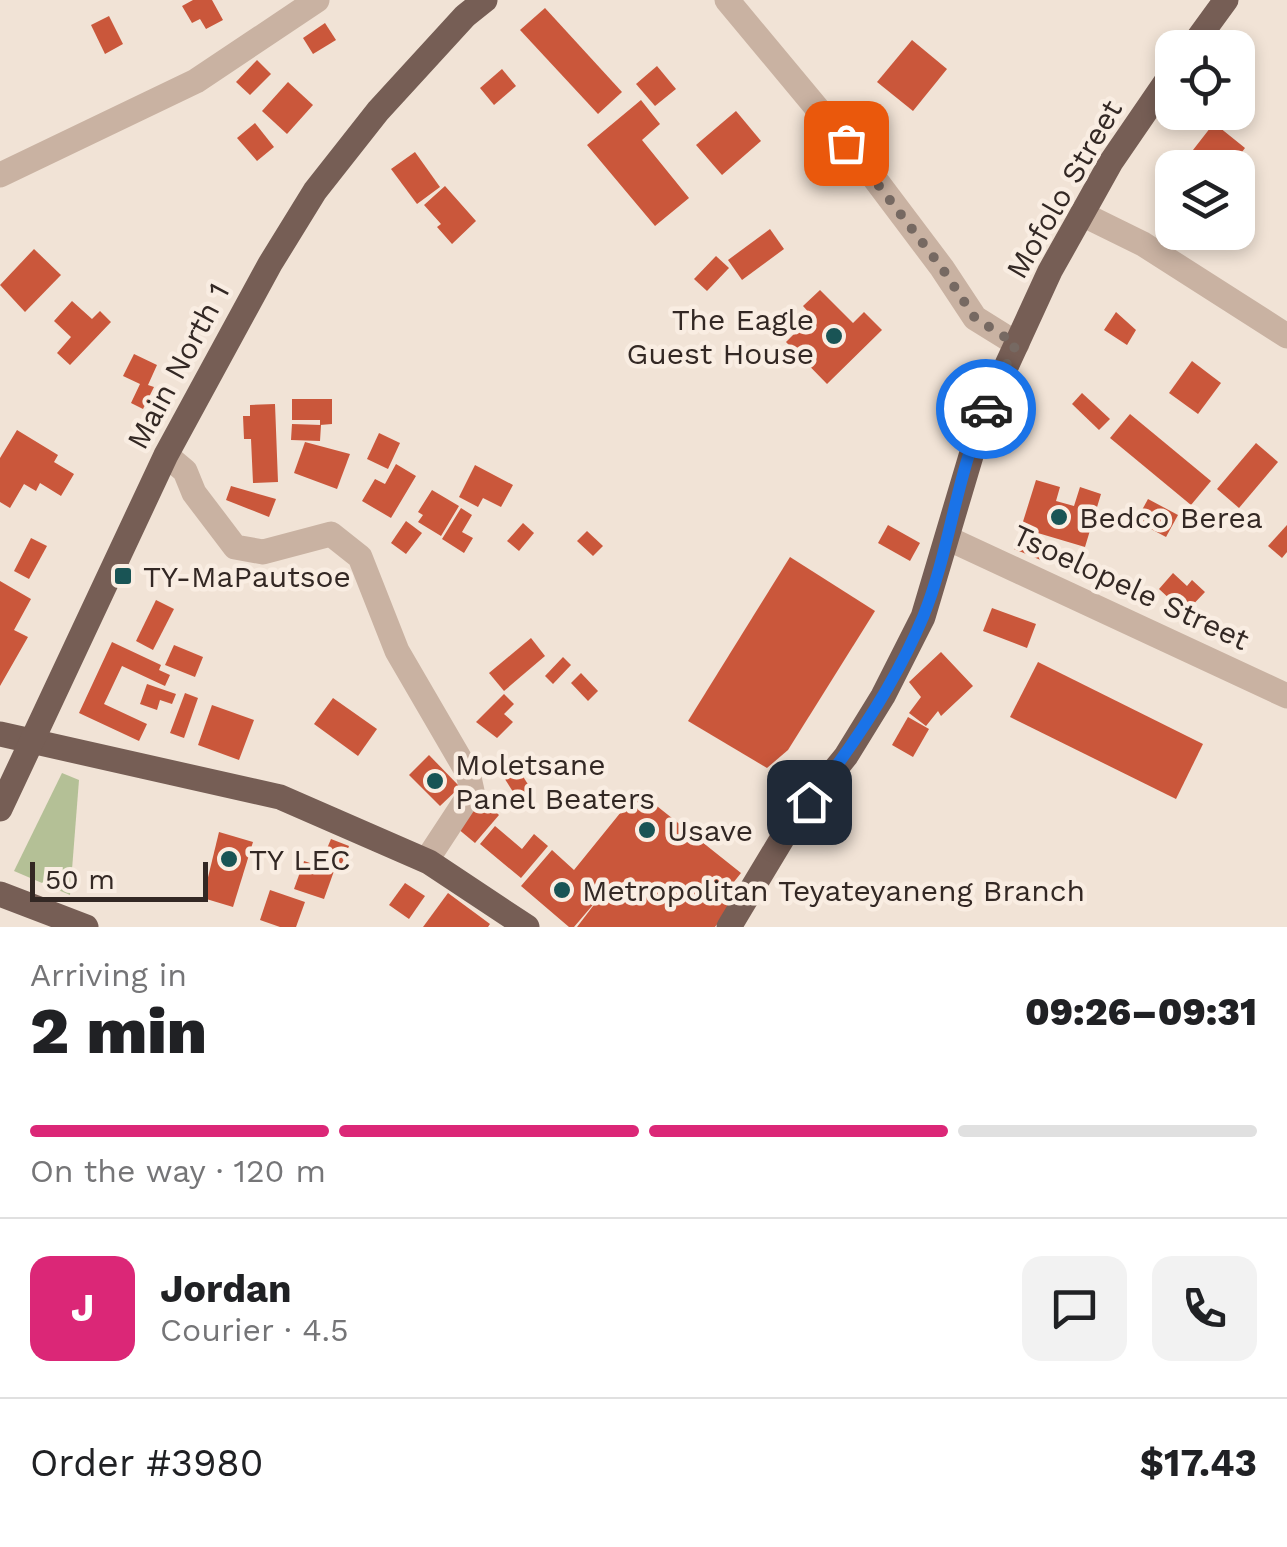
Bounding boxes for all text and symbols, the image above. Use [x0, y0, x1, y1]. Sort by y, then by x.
map controls [1155, 30, 1255, 250]
button: locate [1155, 30, 1255, 130]
street label: Mofolo Street [999, 93, 1129, 284]
pin [804, 101, 889, 186]
icon: bag [819, 116, 874, 171]
button: layers [1155, 150, 1255, 250]
street label: Main North 1 [120, 277, 236, 455]
place label: The Eagle Guest House [626, 302, 814, 371]
marker: The Eagle Guest House [823, 325, 845, 347]
courier [936, 359, 1036, 459]
icon: car [959, 382, 1014, 437]
place label: Bedco Berea [1079, 500, 1263, 535]
marker: Bedco Berea [1048, 506, 1070, 528]
street label: Tsoelopele Street [1007, 517, 1255, 657]
place label: TY-MaPautsoe [143, 559, 351, 594]
marker: TY-MaPautsoe [112, 565, 134, 587]
place label: Moletsane Panel Beaters [455, 747, 655, 816]
pin [767, 760, 852, 845]
marker: Moletsane Panel Beaters [424, 770, 446, 792]
icon: home [782, 775, 837, 830]
place label: Usave [667, 813, 753, 848]
marker: Usave [636, 819, 658, 841]
place label: TY LEC [249, 842, 350, 877]
marker: TY LEC [218, 848, 240, 870]
scale bar [30, 857, 208, 901]
text: 50 m [45, 863, 115, 896]
place label: Metropolitan Teyateyaneng Branch [582, 873, 1085, 908]
marker: Metropolitan Teyateyaneng Branch [551, 879, 573, 901]
text: Arriving in [30, 956, 187, 994]
text: 09:26–09:31 [1025, 990, 1257, 1034]
text: 2 min [30, 993, 207, 1069]
text: On the way · 120 m [30, 1152, 326, 1190]
button: chat [1022, 1256, 1127, 1361]
button: phone [1152, 1256, 1257, 1361]
text: Jordan [160, 1267, 292, 1311]
text: J [71, 1286, 94, 1330]
text: Courier · 4.5 [160, 1311, 349, 1349]
text: Order #3980 [30, 1441, 263, 1485]
text: $17.43 [1140, 1441, 1257, 1485]

